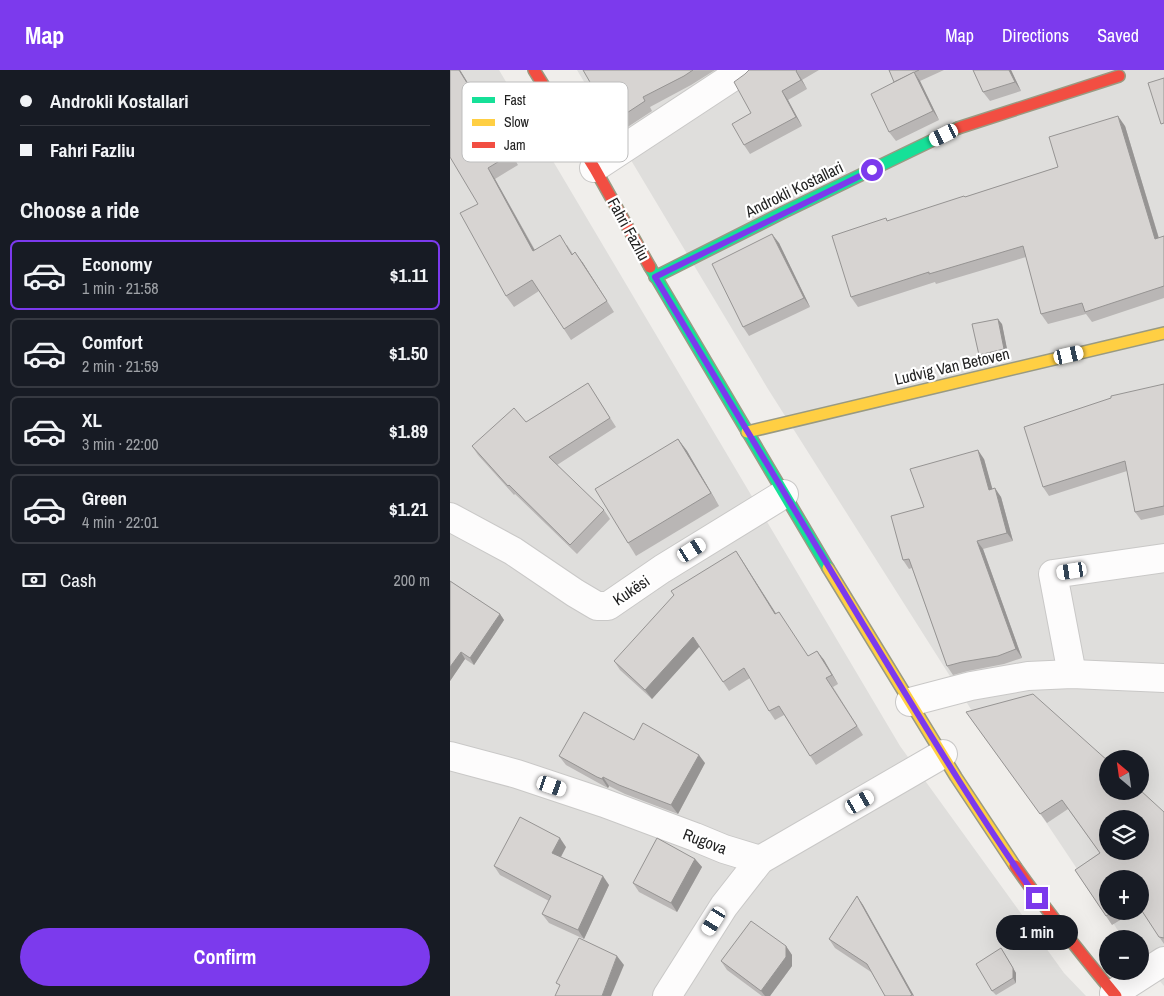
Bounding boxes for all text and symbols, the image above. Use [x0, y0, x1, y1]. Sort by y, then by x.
text: Map [25, 19, 64, 51]
text: Map [945, 23, 974, 48]
text: Directions [1002, 23, 1069, 48]
text: Saved [1097, 23, 1139, 48]
legend [462, 82, 628, 162]
text: Androkli Kostallari [50, 88, 189, 114]
text: Fast [504, 91, 526, 109]
text: Slow [504, 113, 530, 131]
car [927, 122, 960, 148]
text: Jam [504, 136, 526, 154]
text: Fahri Fazliu [50, 137, 135, 163]
street label: Androkli Kostallari [740, 156, 847, 223]
route start [861, 159, 883, 181]
street label: Fahri Fazliu [603, 194, 655, 264]
text: Choose a ride [20, 195, 139, 225]
text: Economy [82, 251, 152, 277]
icon: car [22, 253, 67, 298]
text: $1.11 [390, 262, 428, 288]
text: 1 min · 21:58 [82, 277, 159, 299]
text: Comfort [82, 329, 143, 355]
icon: car [22, 331, 67, 376]
text: $1.50 [389, 340, 428, 366]
street label: Ludvig Van Betoven [892, 342, 1012, 390]
car [1052, 344, 1085, 366]
text: 2 min · 21:59 [82, 355, 159, 377]
text: XL [82, 407, 102, 433]
icon: car [22, 409, 67, 454]
text: $1.89 [389, 418, 428, 444]
text: 3 min · 22:00 [82, 433, 159, 455]
text: Green [82, 485, 127, 511]
icon: car [22, 487, 67, 532]
text: $1.21 [389, 496, 428, 522]
text: 4 min · 22:01 [82, 511, 159, 533]
car [675, 536, 708, 564]
car [1056, 561, 1087, 581]
icon: cash [20, 566, 48, 594]
text: Cash [60, 567, 96, 593]
text: 200 m [394, 569, 430, 591]
street label: Kukësi [608, 570, 654, 610]
north arrow [1099, 750, 1149, 800]
map controls [1099, 750, 1149, 980]
car [535, 774, 568, 798]
car [843, 788, 876, 816]
button: layers [1099, 810, 1149, 860]
street label: Rugova [680, 823, 731, 860]
button: + [1099, 870, 1149, 920]
route end [1026, 887, 1048, 909]
car [699, 904, 728, 938]
callout: 1 min [996, 916, 1078, 950]
text: 1 min [1020, 921, 1054, 943]
button: Confirm [20, 928, 430, 986]
button: − [1099, 930, 1149, 980]

